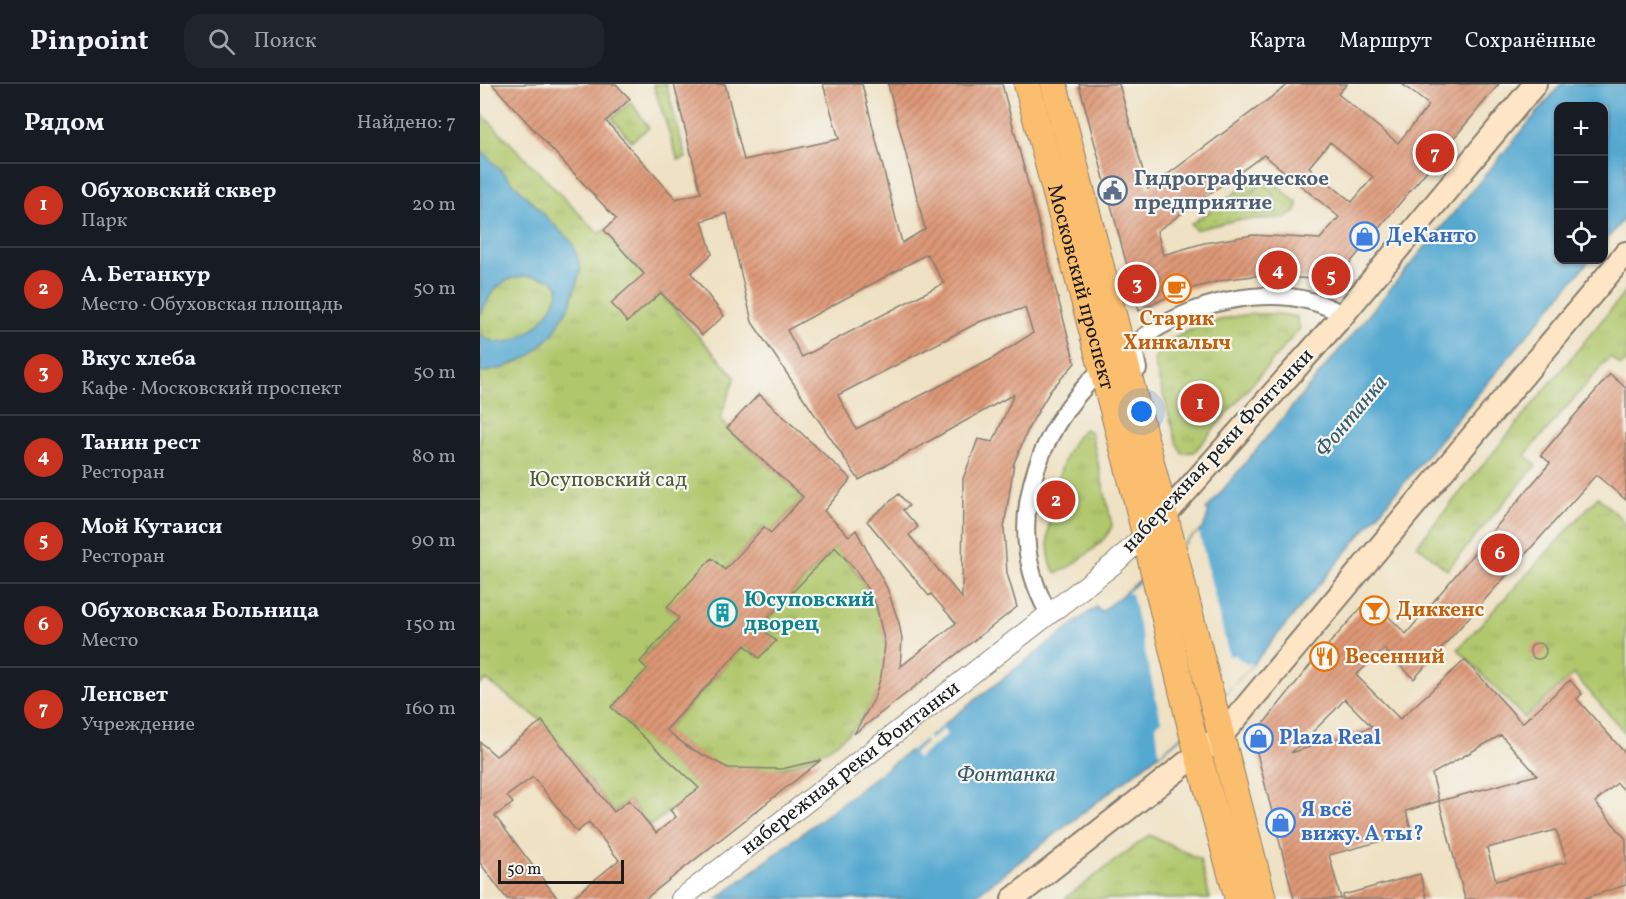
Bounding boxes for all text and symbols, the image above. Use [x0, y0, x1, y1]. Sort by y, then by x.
search box [184, 14, 604, 68]
text: Pinpoint [30, 22, 148, 61]
icon: search [205, 25, 238, 58]
text: Поиск [253, 26, 316, 57]
text: Карта [1249, 27, 1306, 56]
text: Маршрут [1339, 27, 1432, 56]
text: Сохранённые [1465, 27, 1596, 56]
map controls [1554, 102, 1608, 264]
button: + [1554, 102, 1608, 156]
text: Рядом [24, 105, 104, 141]
text: Найдено: 7 [357, 109, 456, 137]
pin: 7 [1416, 130, 1454, 176]
button: − [1554, 156, 1608, 210]
place label: Гидрографическое предприятие [1134, 165, 1329, 218]
public building icon: Гидрографическое предприятие [1097, 175, 1129, 207]
text: Обуховский сквер [81, 176, 276, 207]
street label: Московский проспект [1040, 181, 1122, 393]
text: 1 [39, 191, 48, 219]
text: 20 m [412, 191, 456, 219]
text: Парк [81, 207, 127, 235]
button: locate [1554, 210, 1608, 264]
shop icon: ДеКанто [1349, 220, 1381, 252]
place label: ДеКанто [1386, 222, 1477, 251]
pin: 4 [1258, 248, 1298, 292]
pin: 5 [1312, 254, 1350, 298]
text: А. Бетанкур [81, 260, 210, 291]
pin: 3 [1118, 262, 1156, 306]
cafe icon: Старик Хинкалыч [1161, 272, 1193, 304]
text: 2 [38, 275, 49, 303]
text: 50 m [413, 275, 456, 303]
text: Место · Обуховская площадь [81, 291, 343, 319]
place label: Старик Хинкалыч [1123, 305, 1231, 358]
street label: набережная реки Фонтанки [1115, 342, 1321, 560]
text: Вкус хлеба [81, 344, 196, 375]
text: 3 [38, 359, 49, 387]
text: 50 m [413, 359, 456, 387]
water label: Фонтанка [1308, 369, 1396, 465]
text: Кафе · Московский проспект [81, 375, 341, 403]
pin: 1 [1180, 380, 1220, 426]
your location [1127, 397, 1156, 426]
text: Танин рест [81, 428, 201, 459]
text: 4 [37, 443, 50, 471]
text: 80 m [412, 443, 456, 471]
text: Ресторан [81, 459, 165, 487]
park label: Юсуповский сад [529, 466, 687, 495]
pin: 2 [1036, 478, 1076, 522]
text: Мой Кутаиси [81, 512, 222, 543]
text: 5 [39, 527, 48, 555]
text: 90 m [412, 527, 456, 555]
pin: 6 [1480, 530, 1520, 576]
text: Ресторан [81, 543, 165, 571]
place label: Юсуповский дворец [744, 586, 875, 639]
bar icon: Диккенс [1359, 594, 1391, 626]
text: Обуховская Больница [81, 596, 319, 627]
building icon: Юсуповский дворец [707, 596, 739, 628]
place label: Диккенс [1396, 596, 1485, 625]
text: 6 [38, 611, 49, 639]
text: 150 m [405, 611, 456, 639]
text: Место [81, 627, 138, 655]
restaurant icon: Весенний [1308, 641, 1340, 673]
place label: Весенний [1345, 643, 1445, 672]
street label: набережная реки Фонтанки [734, 674, 966, 862]
text: Ленсвет [81, 680, 168, 711]
text: 7 [39, 695, 48, 723]
text: 160 m [404, 695, 456, 723]
text: Учреждение [81, 711, 195, 739]
shop icon: Plaza Real [1242, 722, 1274, 754]
place label: Plaza Real [1279, 724, 1381, 753]
water label: Фонтанка [956, 760, 1056, 791]
place label: Я всё вижу. А ты? [1301, 796, 1424, 849]
shop icon: Я всё вижу. А ты? [1264, 806, 1296, 838]
scale bar [498, 857, 624, 884]
text: 50 m [507, 859, 541, 881]

